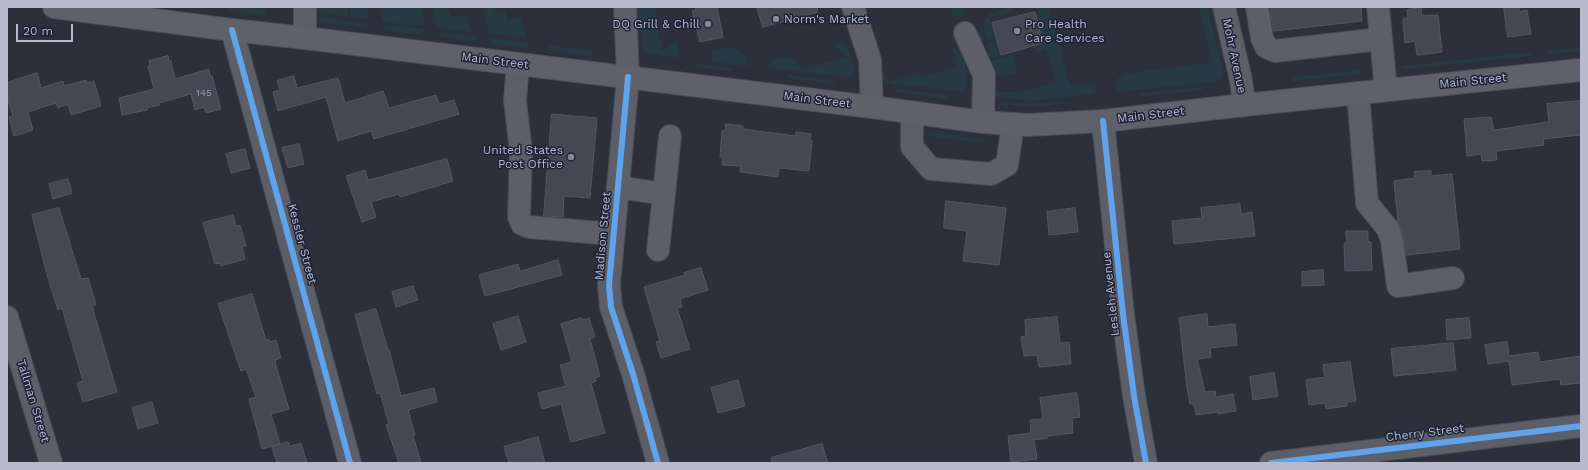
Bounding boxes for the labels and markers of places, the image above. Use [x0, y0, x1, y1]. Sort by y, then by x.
place label: Norm's Market [784, 12, 869, 26]
marker: Norm's Market [771, 14, 781, 24]
place label: DQ Grill & Chill [612, 17, 700, 31]
place label: Pro Health Care Services [1025, 17, 1105, 45]
marker: DQ Grill & Chill [703, 19, 713, 29]
marker: Pro Health Care Services [1012, 26, 1022, 36]
place label: United States Post Office [483, 143, 563, 171]
marker: United States Post Office [566, 152, 576, 162]

